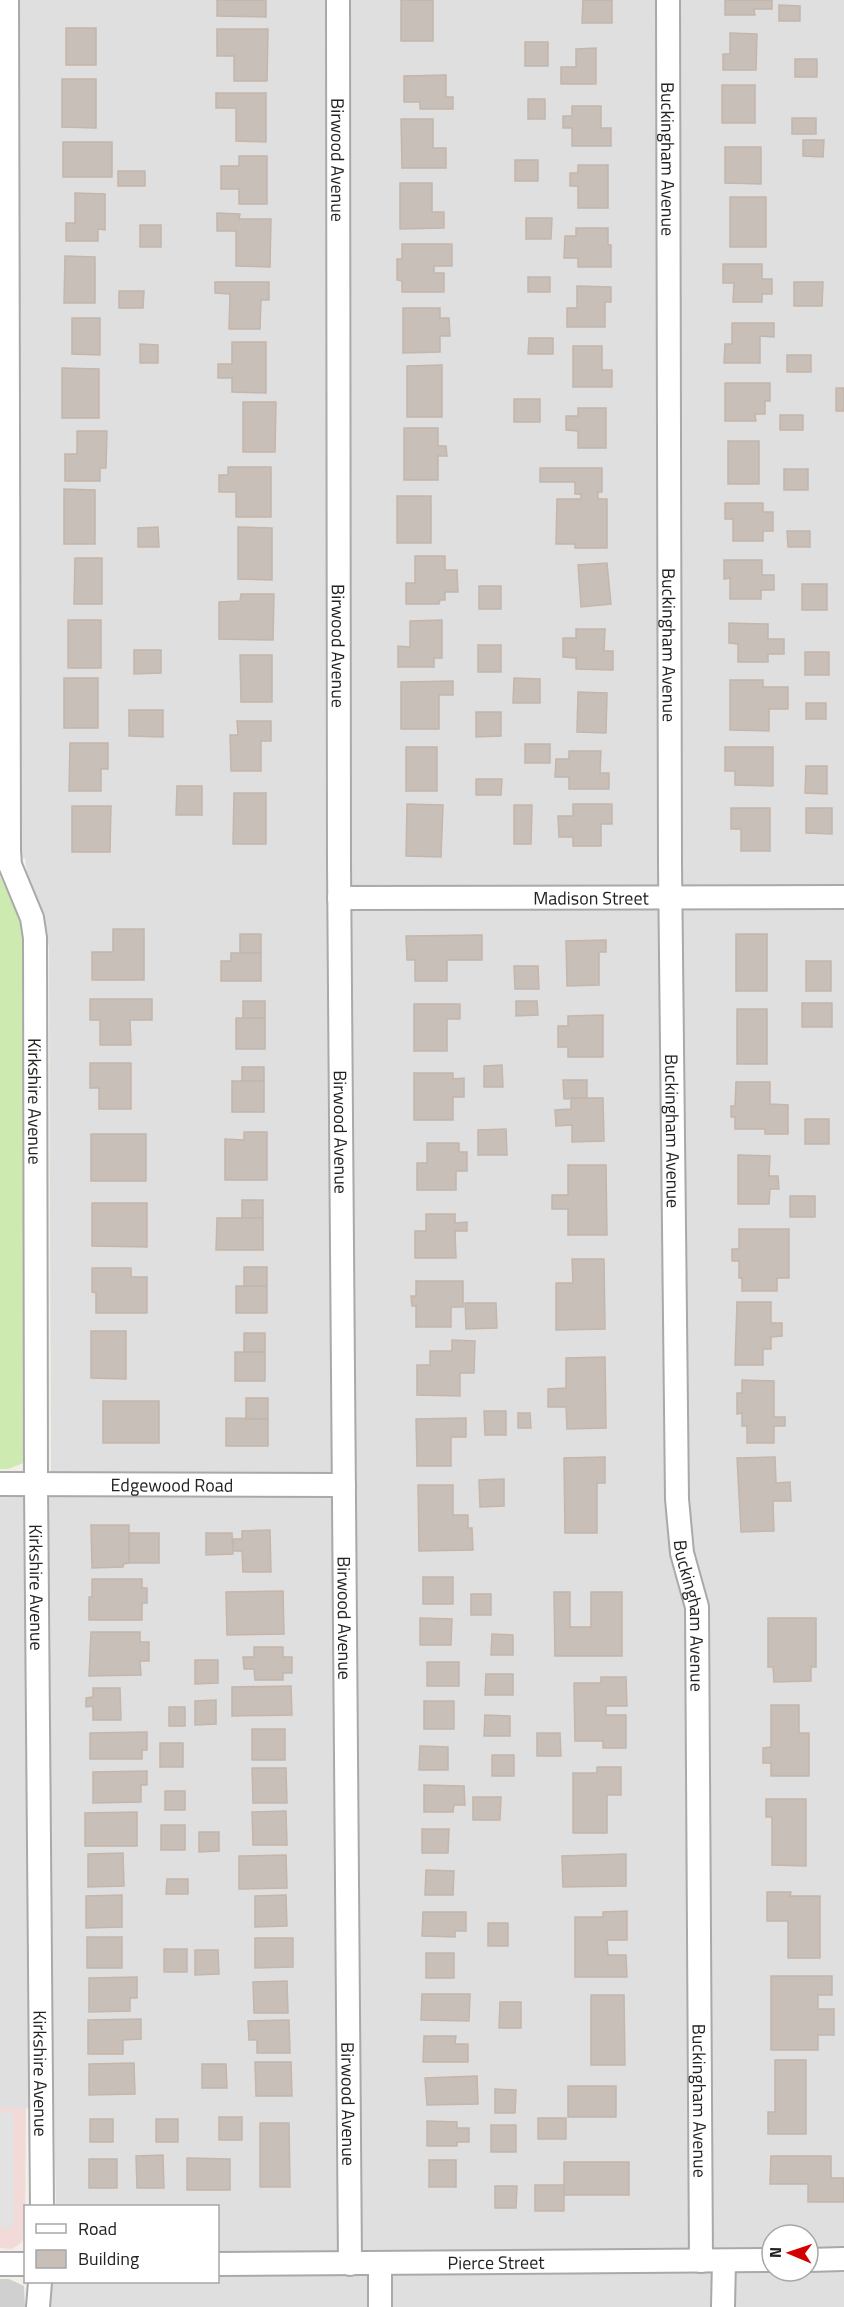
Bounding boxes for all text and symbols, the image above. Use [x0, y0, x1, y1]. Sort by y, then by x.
street label: Buckingham Avenue [655, 82, 682, 236]
street label: Birwood Avenue [325, 98, 352, 222]
street label: Buckingham Avenue [656, 568, 683, 722]
street label: Birwood Avenue [325, 584, 352, 708]
street label: Madison Street [533, 884, 650, 911]
street label: Kirkshire Avenue [22, 1038, 49, 1165]
street label: Buckingham Avenue [659, 1054, 687, 1208]
street label: Birwood Avenue [327, 1070, 355, 1194]
street label: Edgewood Road [111, 1471, 233, 1498]
street label: Kirkshire Avenue [23, 1524, 51, 1651]
street label: Buckingham Avenue [667, 1538, 711, 1692]
street label: Birwood Avenue [331, 1556, 359, 1680]
street label: Kirkshire Avenue [27, 2010, 55, 2137]
street label: Buckingham Avenue [686, 2024, 714, 2178]
street label: Birwood Avenue [335, 2042, 363, 2166]
legend [24, 2205, 219, 2283]
text: Road [78, 2215, 117, 2242]
north arrow [760, 2223, 820, 2283]
text: Building [78, 2245, 139, 2272]
text: N [763, 2247, 787, 2258]
street label: Pierce Street [447, 2248, 545, 2276]

